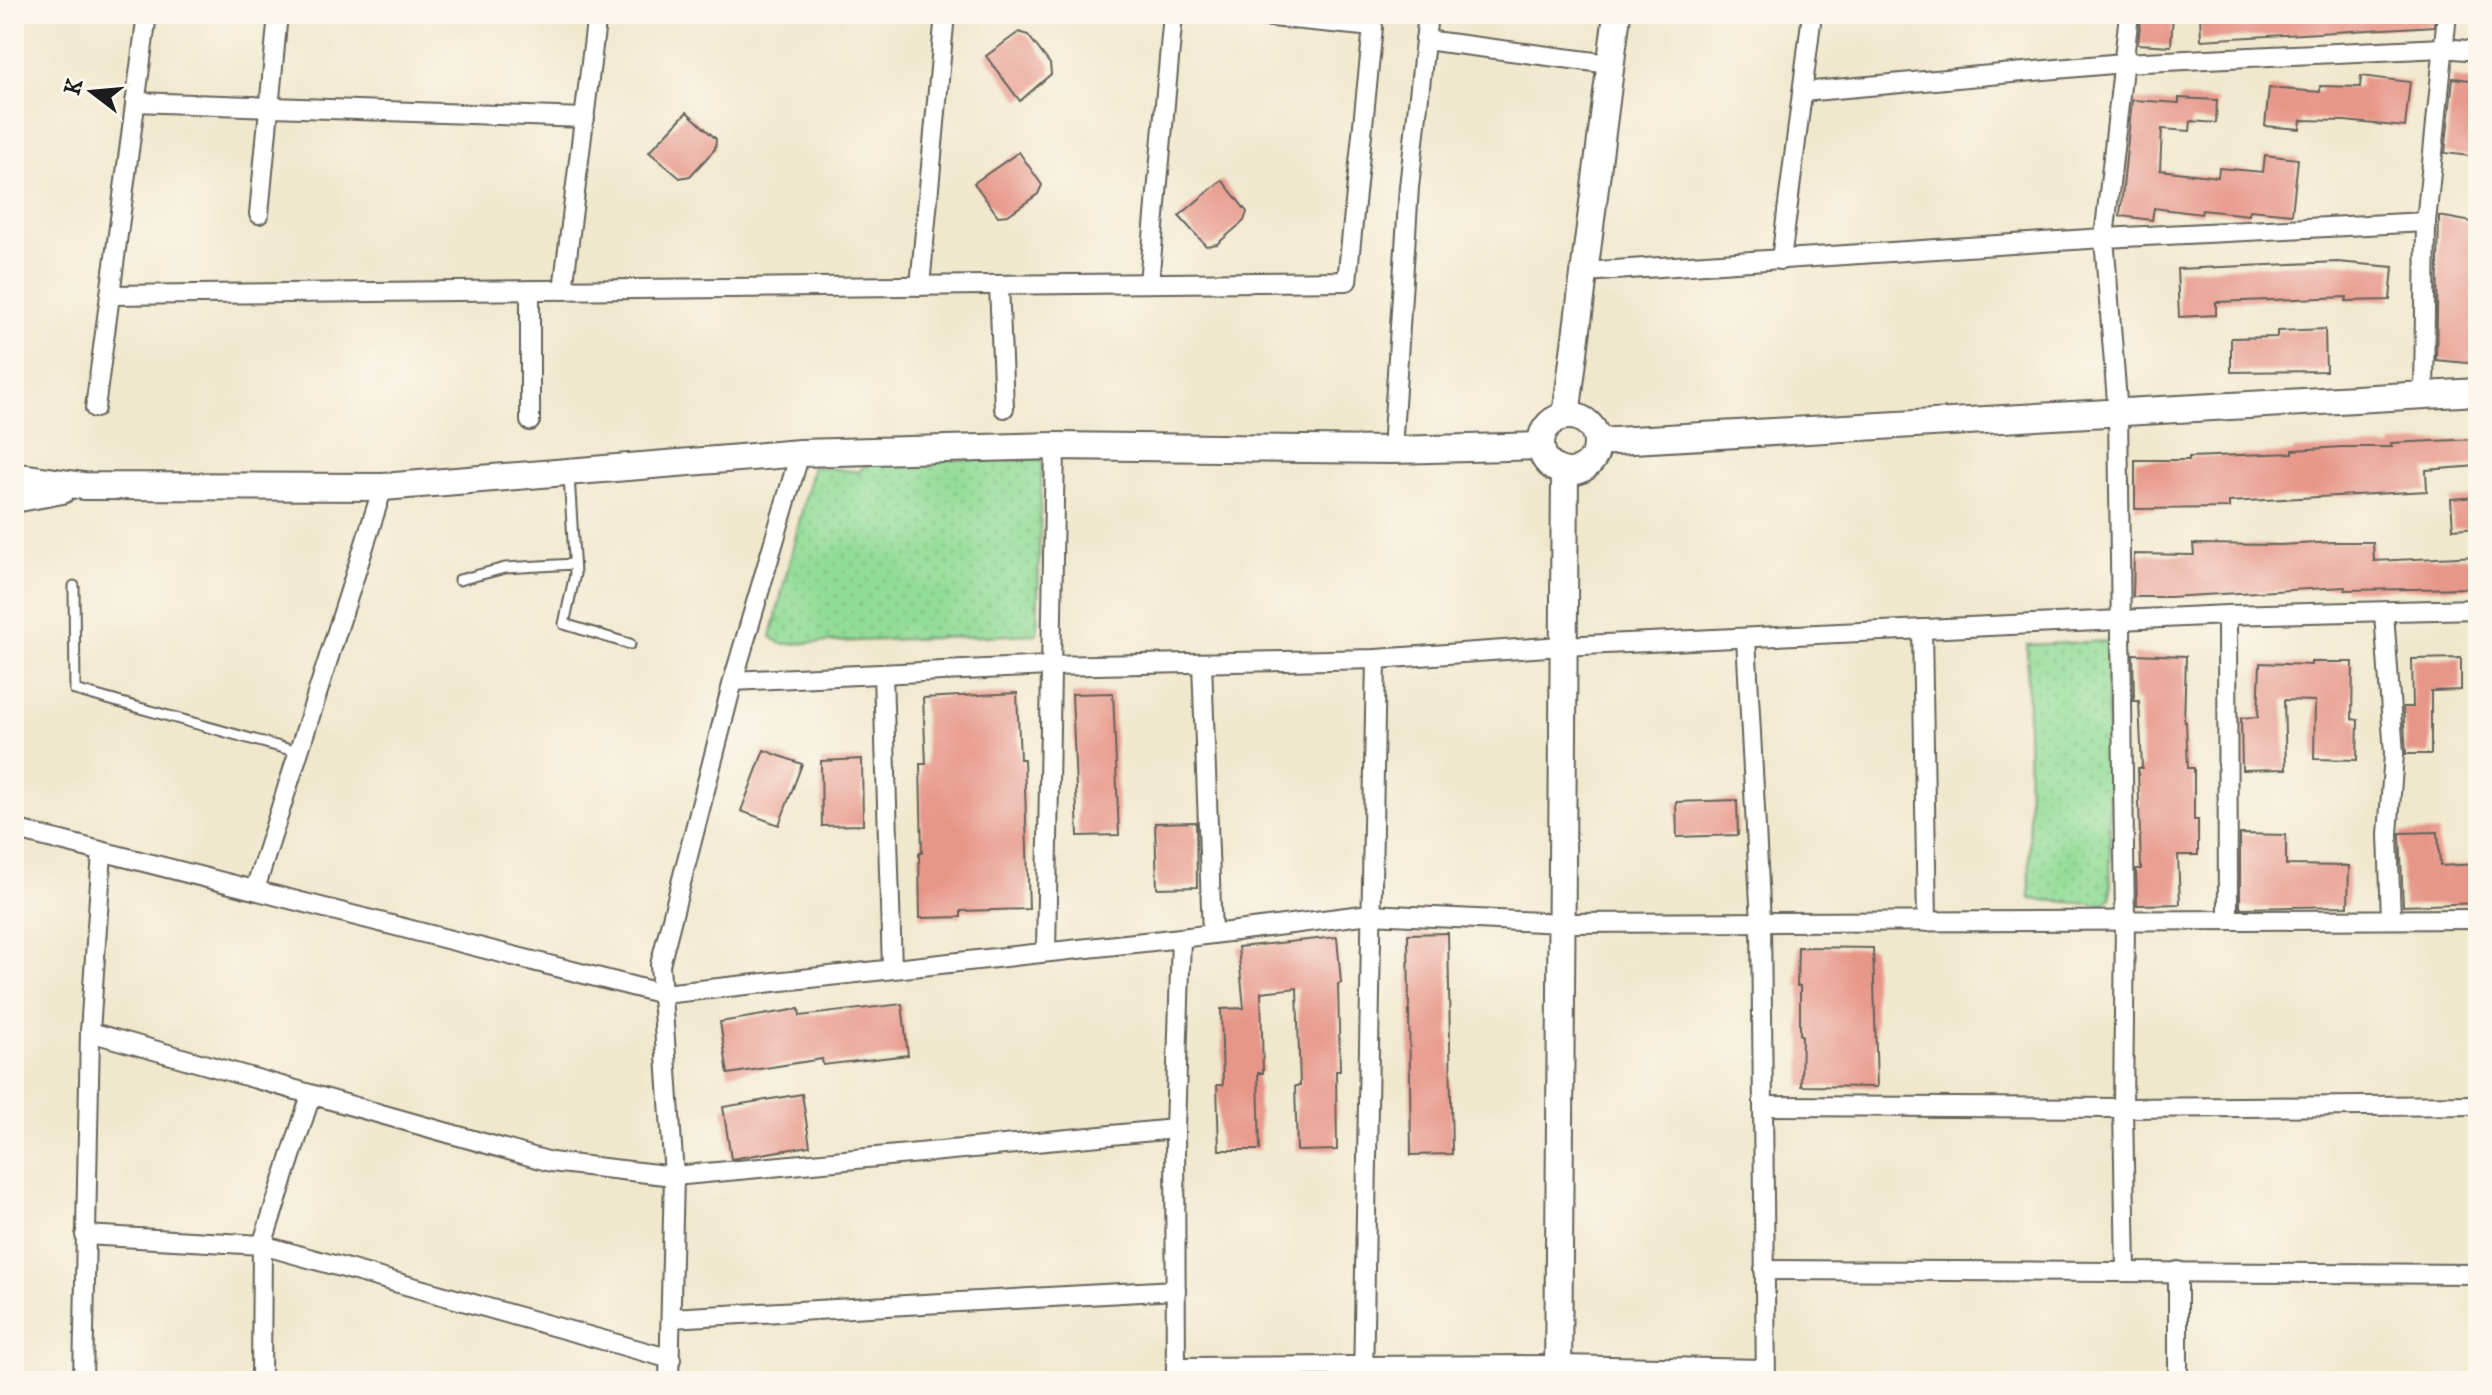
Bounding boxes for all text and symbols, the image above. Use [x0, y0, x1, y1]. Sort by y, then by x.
north arrow [52, 52, 132, 132]
text: K [59, 75, 89, 98]

